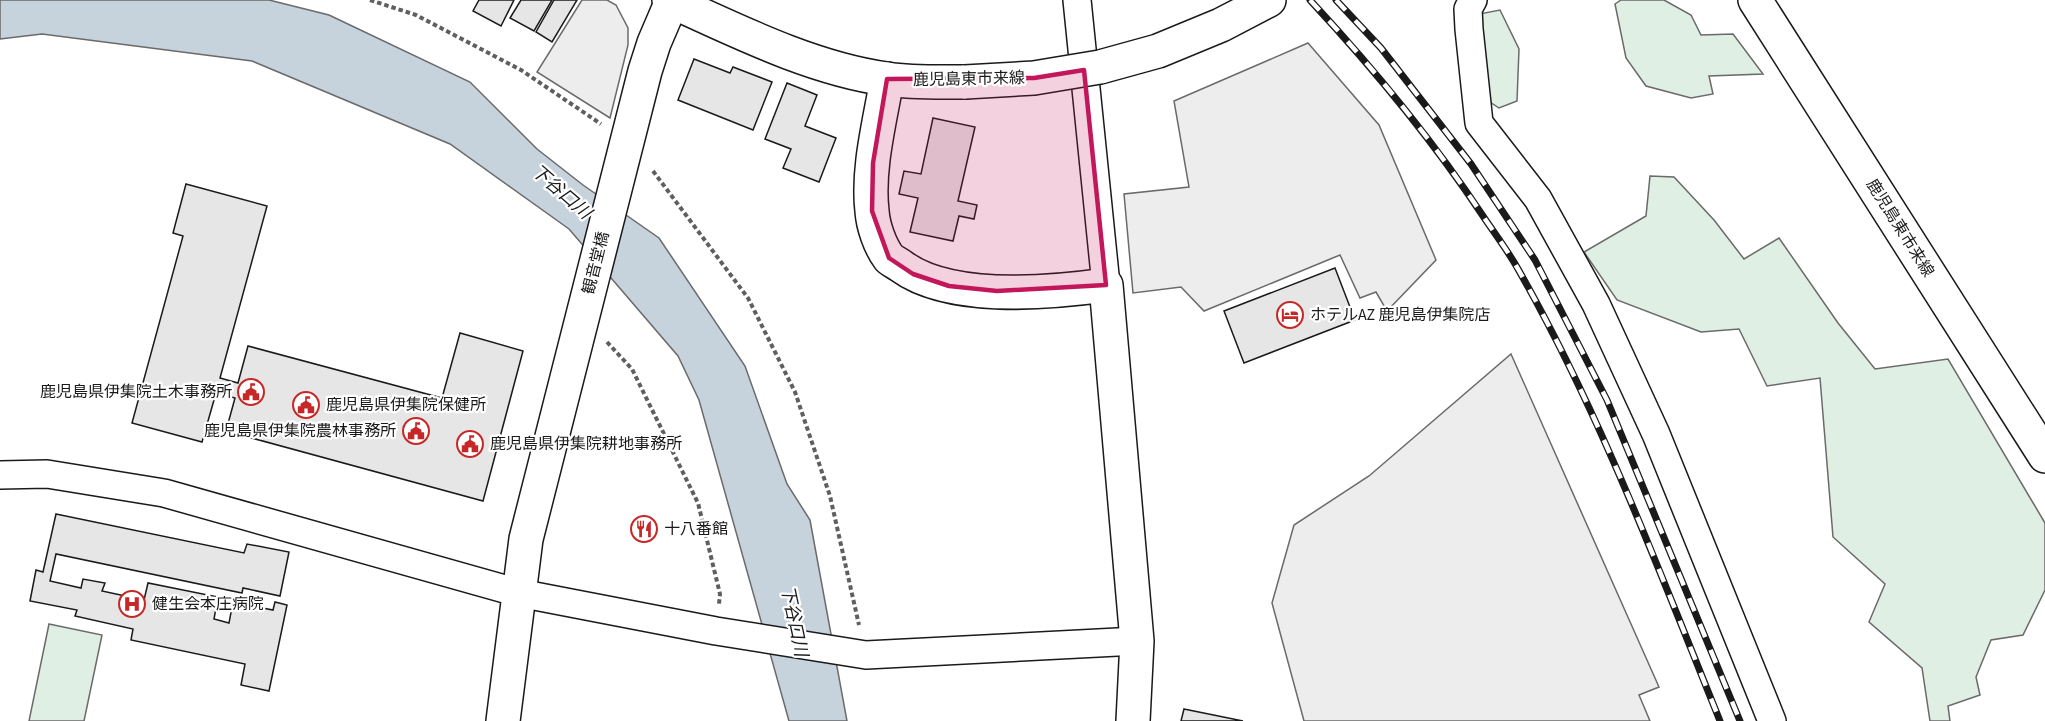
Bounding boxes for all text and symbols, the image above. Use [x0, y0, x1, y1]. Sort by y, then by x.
street label: 鹿児島東市来線 [913, 67, 1025, 91]
water label: 下谷口川 [526, 159, 598, 226]
street label: 鹿児島東市来線 [1861, 175, 1939, 281]
street label: 観音堂橋 [578, 229, 614, 297]
hotel icon: ホテルAZ 鹿児島伊集院店 [1275, 300, 1305, 330]
place label: ホテルAZ 鹿児島伊集院店 [1310, 304, 1490, 326]
public building icon: 鹿児島県伊集院土木事務所 [236, 377, 266, 407]
place label: 鹿児島県伊集院土木事務所 [40, 381, 232, 403]
public building icon: 鹿児島県伊集院保健所 [291, 390, 321, 420]
place label: 鹿児島県伊集院保健所 [326, 394, 486, 416]
public building icon: 鹿児島県伊集院農林事務所 [401, 416, 431, 446]
place label: 鹿児島県伊集院農林事務所 [204, 420, 396, 442]
public building icon: 鹿児島県伊集院耕地事務所 [455, 429, 485, 459]
place label: 鹿児島県伊集院耕地事務所 [490, 433, 682, 455]
restaurant icon: 十八番館 [629, 514, 659, 544]
place label: 十八番館 [664, 518, 728, 540]
water label: 下谷口川 [774, 583, 814, 661]
hospital icon: 健生会本庄病院 [117, 589, 147, 619]
place label: 健生会本庄病院 [152, 593, 264, 615]

